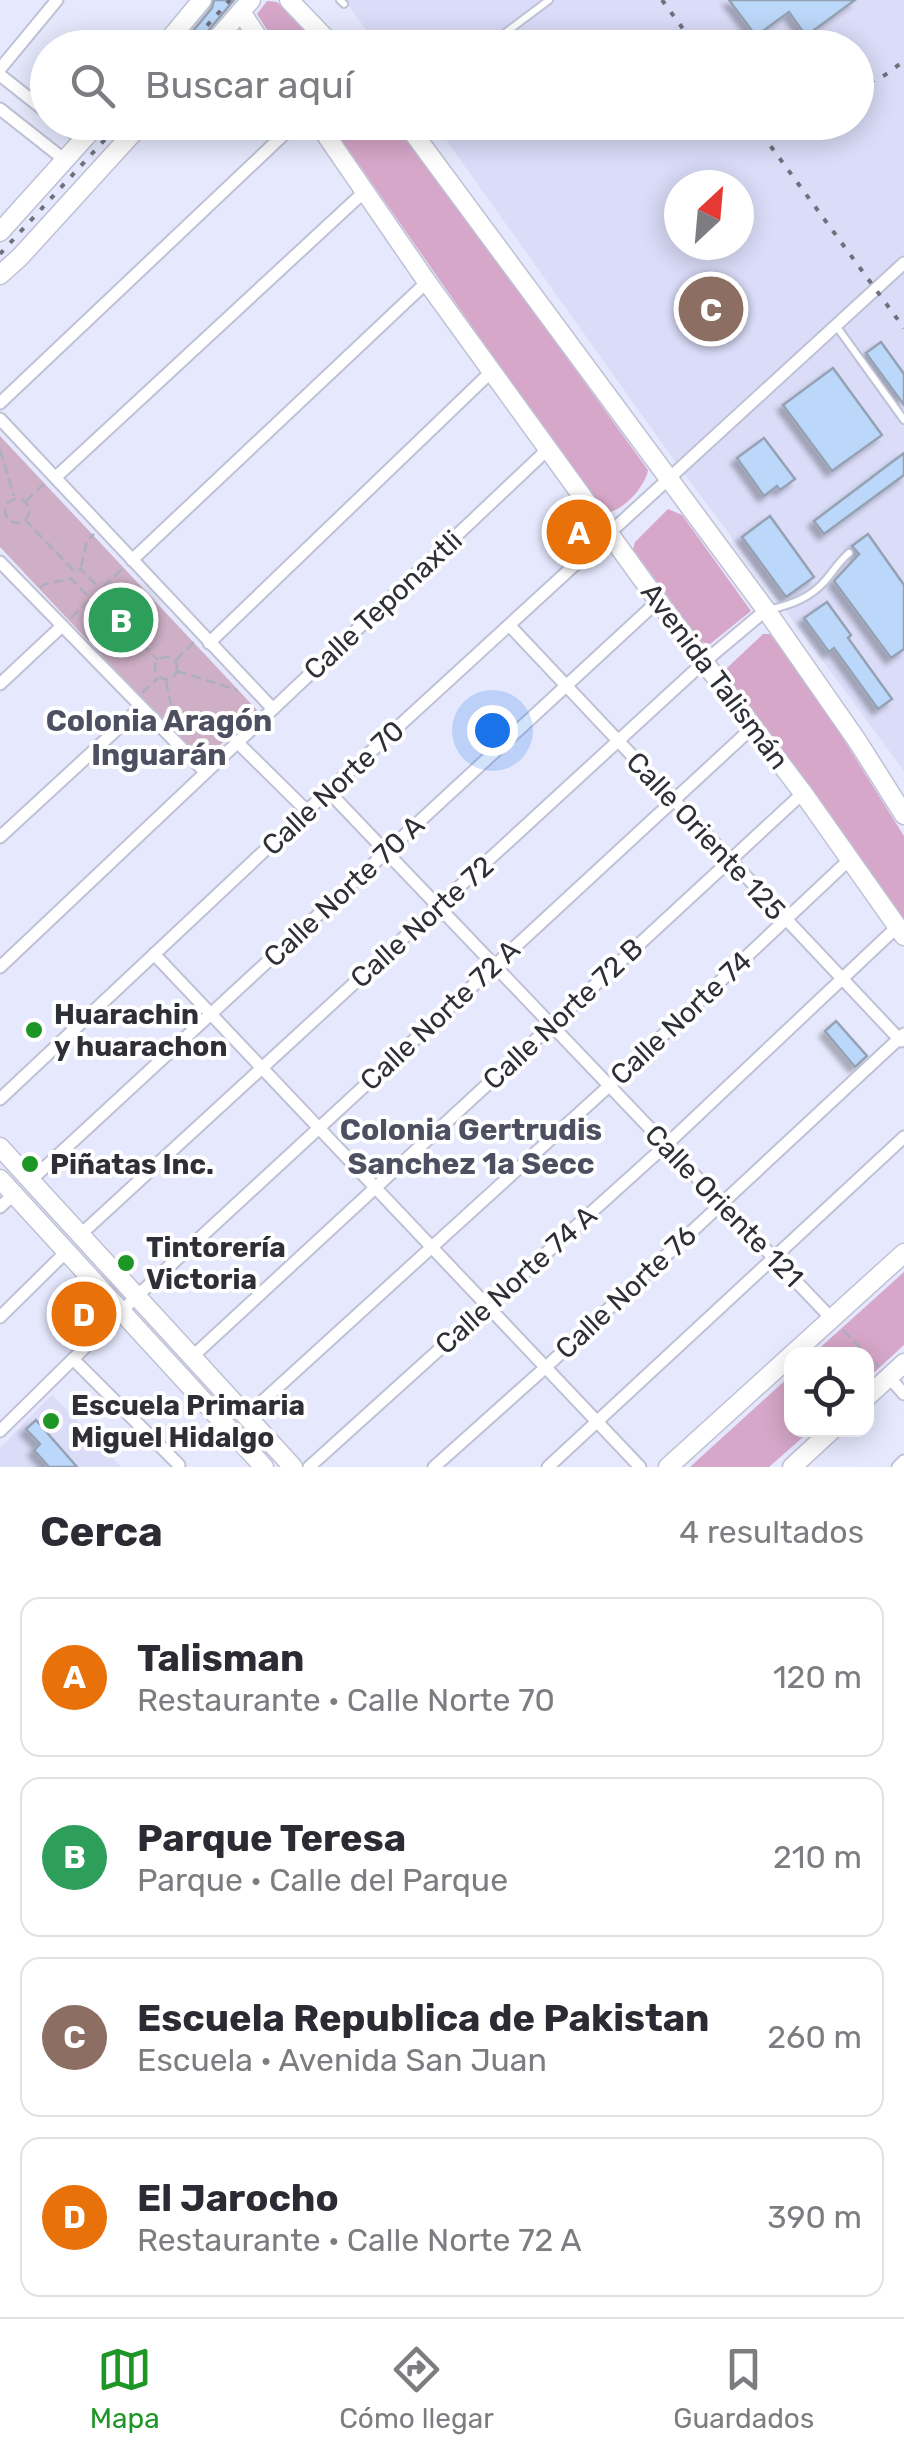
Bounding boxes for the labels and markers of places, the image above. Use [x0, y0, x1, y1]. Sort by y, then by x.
pin: C [678, 272, 744, 346]
pin: A [546, 494, 612, 570]
pin: B [88, 582, 154, 658]
place label: Huarachin y huarachon [54, 998, 227, 1063]
marker: Huarachin y huarachon [23, 1019, 45, 1041]
place label: Piñatas Inc. [50, 1148, 214, 1181]
marker: Piñatas Inc. [19, 1153, 41, 1175]
place label: Tintorería Victoria [146, 1231, 286, 1296]
marker: Tintorería Victoria [115, 1252, 137, 1274]
pin: D [52, 1276, 116, 1352]
place label: Escuela Primaria Miguel Hidalgo [71, 1389, 305, 1454]
marker: Escuela Primaria Miguel Hidalgo [40, 1410, 62, 1432]

